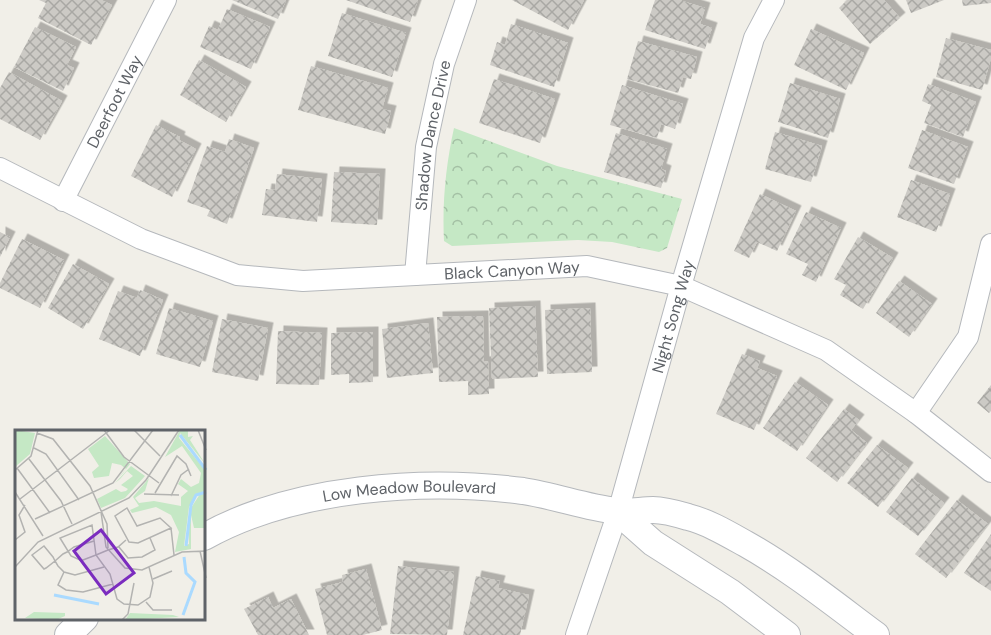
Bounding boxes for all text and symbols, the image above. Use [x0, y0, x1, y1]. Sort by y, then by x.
street label: Deerfoot Way [82, 51, 147, 151]
street label: Shadow Dance Drive [410, 58, 455, 211]
street label: Black Canyon Way [444, 256, 581, 284]
street label: Night Song Way [647, 257, 699, 376]
inset map [15, 430, 206, 620]
street label: Low Meadow Boulevard [321, 475, 497, 506]

